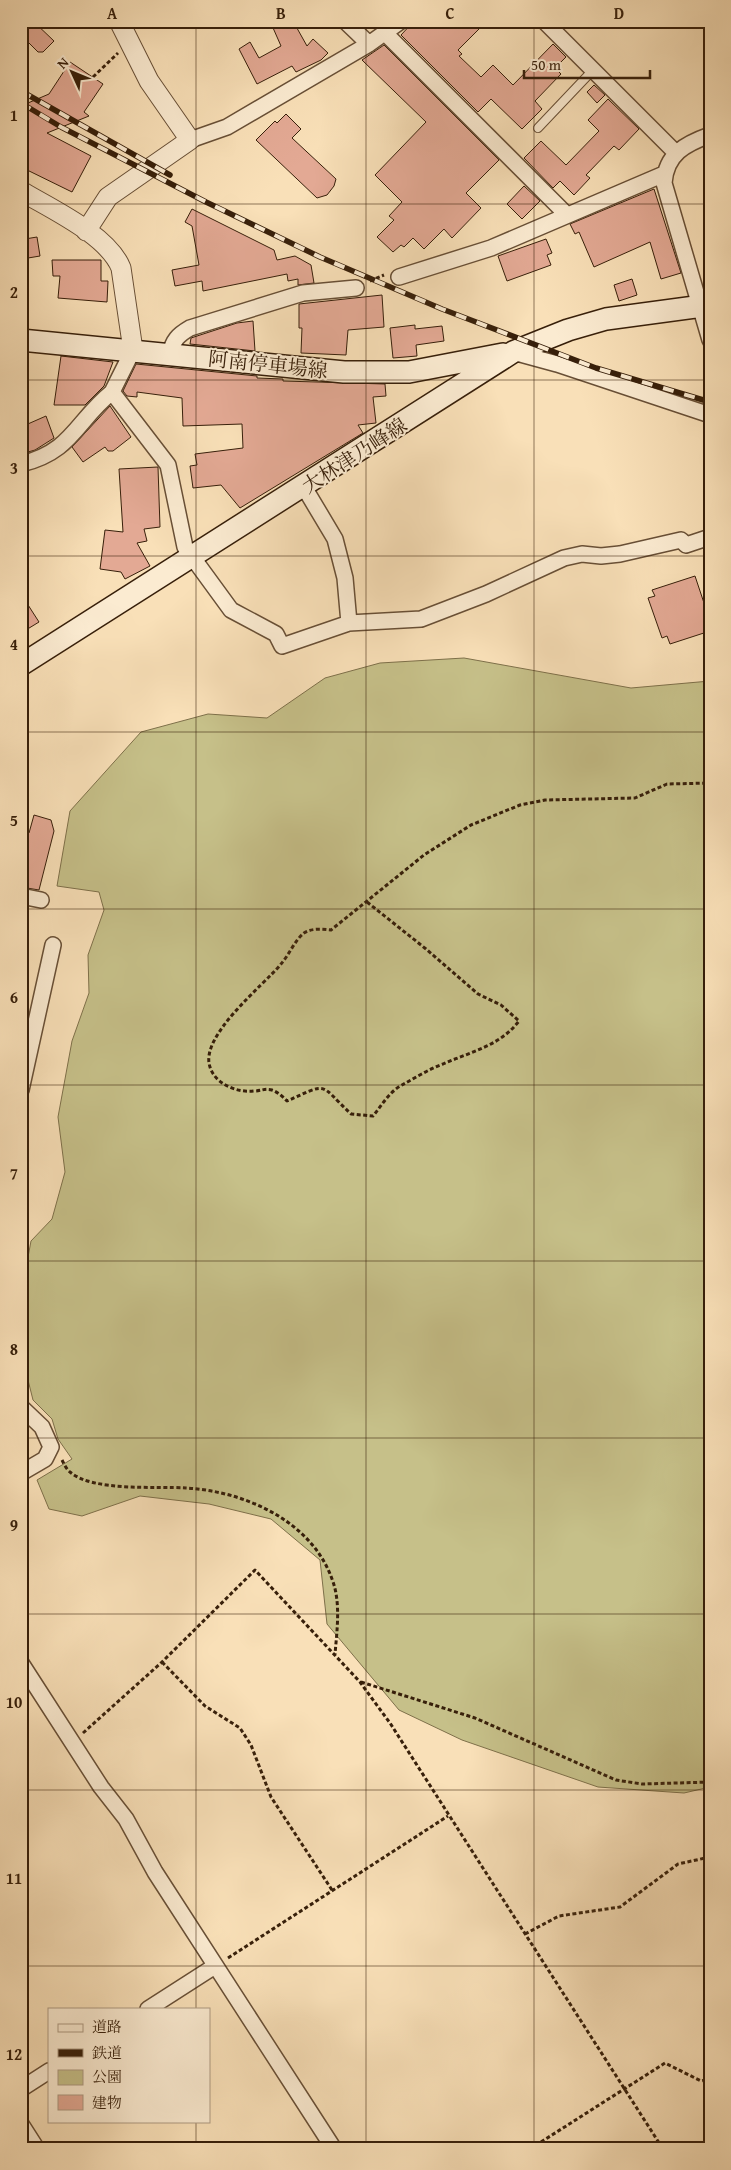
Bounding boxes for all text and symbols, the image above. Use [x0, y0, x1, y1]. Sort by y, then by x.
text: A [107, 1, 118, 25]
text: B [276, 1, 286, 25]
text: C [445, 1, 455, 25]
text: D [614, 1, 624, 25]
north arrow [48, 48, 98, 98]
scale bar [524, 48, 650, 80]
text: N [52, 52, 74, 73]
text: 50 m [531, 54, 562, 75]
text: 1 [10, 103, 18, 127]
text: 2 [10, 280, 18, 304]
street label: 阿南停車場線 [207, 343, 329, 385]
street label: 大林津乃峰線 [296, 410, 412, 500]
text: 3 [10, 456, 18, 480]
text: 4 [10, 632, 18, 656]
text: 5 [10, 808, 18, 832]
text: 6 [10, 985, 18, 1009]
text: 7 [10, 1161, 18, 1185]
text: 8 [10, 1337, 18, 1361]
text: 9 [10, 1513, 18, 1537]
text: 10 [6, 1690, 22, 1714]
text: 11 [6, 1866, 22, 1890]
legend [48, 2008, 210, 2122]
text: 道路 [92, 2016, 122, 2037]
text: 12 [6, 2042, 22, 2066]
text: 鉄道 [92, 2042, 122, 2063]
text: 公園 [92, 2066, 122, 2087]
text: 建物 [92, 2092, 122, 2113]

